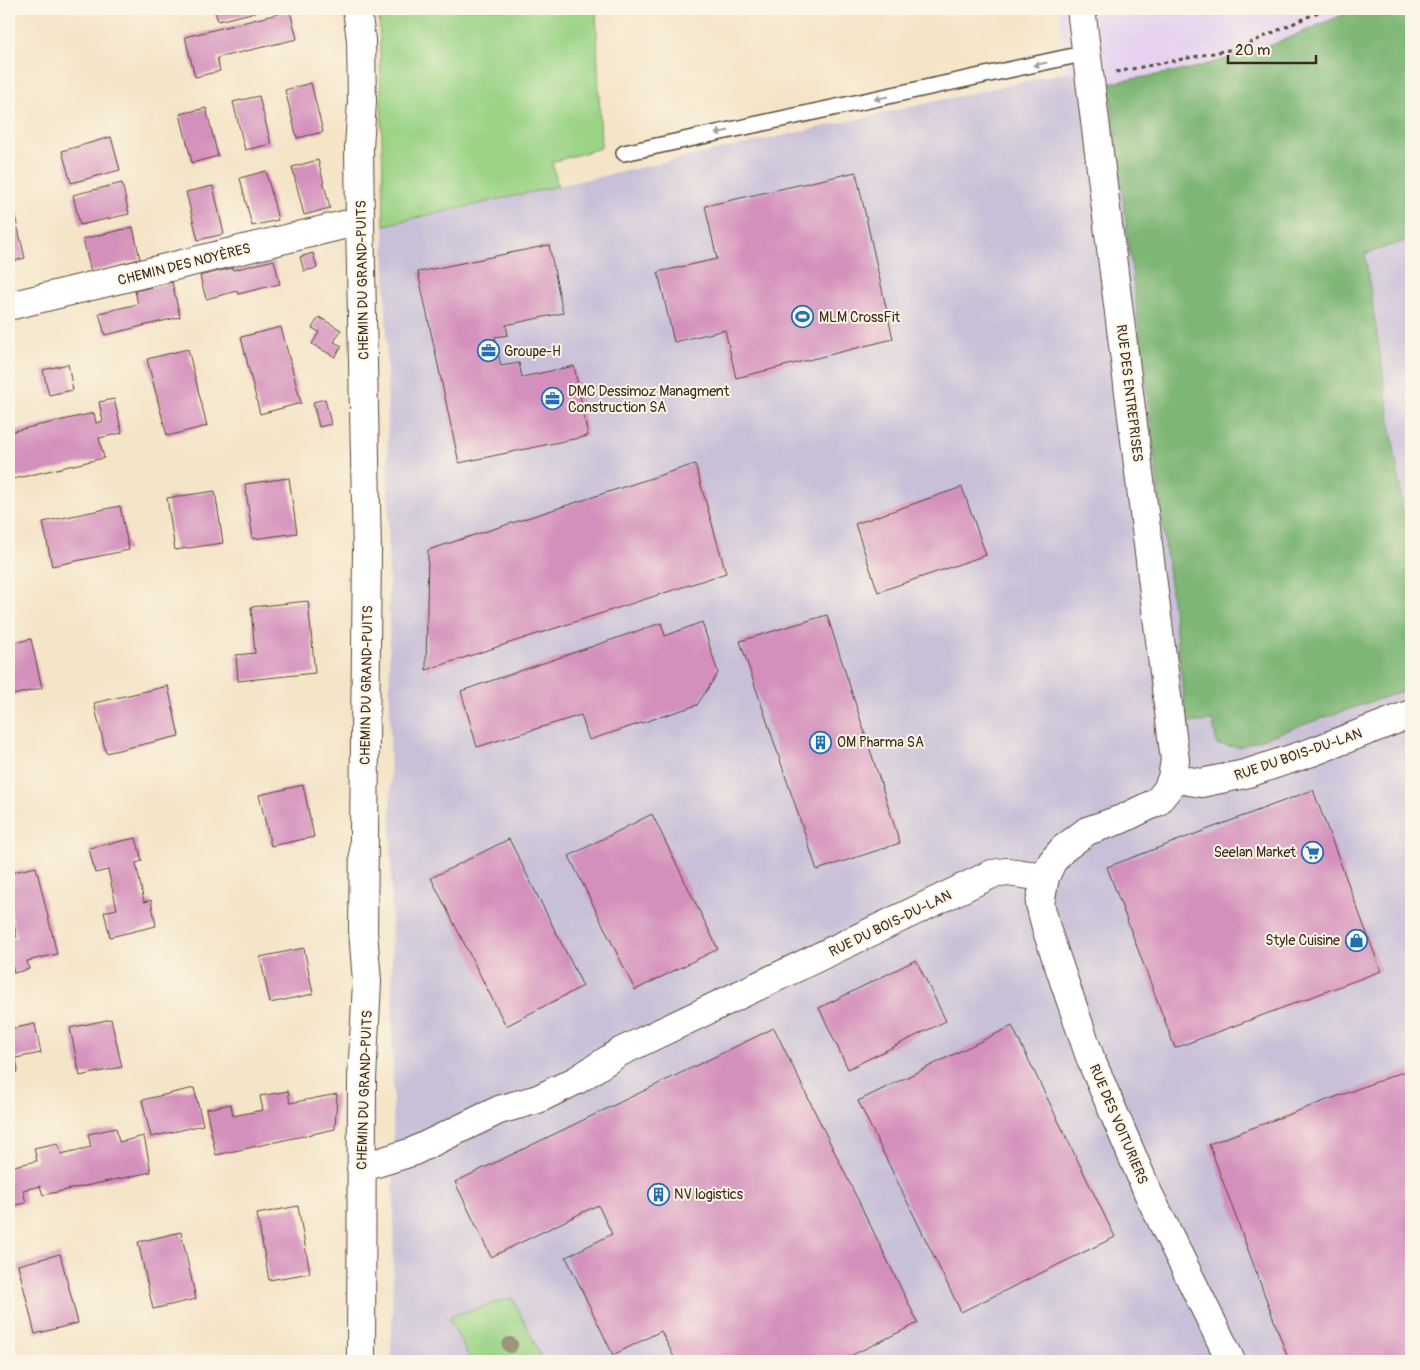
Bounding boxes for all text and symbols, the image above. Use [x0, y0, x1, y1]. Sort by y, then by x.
scale bar [1228, 32, 1315, 64]
text: 20 m [1235, 41, 1270, 60]
one-way arrow [1032, 60, 1047, 68]
one-way arrow [873, 94, 888, 102]
one-way arrow [714, 128, 729, 136]
street label: CHEMIN DU GRAND-PUITS [353, 200, 372, 360]
street label: CHEMIN DES NOYÈRES [116, 239, 252, 289]
sports icon: MLM CrossFit [791, 305, 815, 329]
place label: MLM CrossFit [819, 309, 900, 326]
street label: RUE DES ENTREPRISES [1113, 323, 1146, 463]
office icon: Groupe-H [476, 339, 500, 363]
place label: Groupe-H [504, 343, 561, 360]
place label: DMC Dessimoz Managment Construction SA [568, 383, 730, 416]
office icon: DMC Dessimoz Managment Construction SA [540, 387, 564, 411]
street label: CHEMIN DU GRAND-PUITS [357, 605, 376, 765]
street label: RUE DU BOIS-DU-LAN [1232, 725, 1364, 784]
building icon: OM Pharma SA [809, 730, 833, 754]
place label: OM Pharma SA [837, 734, 924, 751]
supermarket icon: Seelan Market [1300, 840, 1324, 864]
place label: Seelan Market [1214, 844, 1296, 861]
street label: RUE DU BOIS-DU-LAN [826, 886, 954, 960]
shop icon: Style Cuisine [1344, 928, 1368, 952]
place label: Style Cuisine [1265, 932, 1340, 949]
street label: CHEMIN DU GRAND-PUITS [353, 1010, 376, 1170]
street label: RUE DES VOITURIERS [1086, 1062, 1152, 1187]
building icon: NV logistics [646, 1182, 670, 1206]
place label: NV logistics [674, 1186, 744, 1203]

